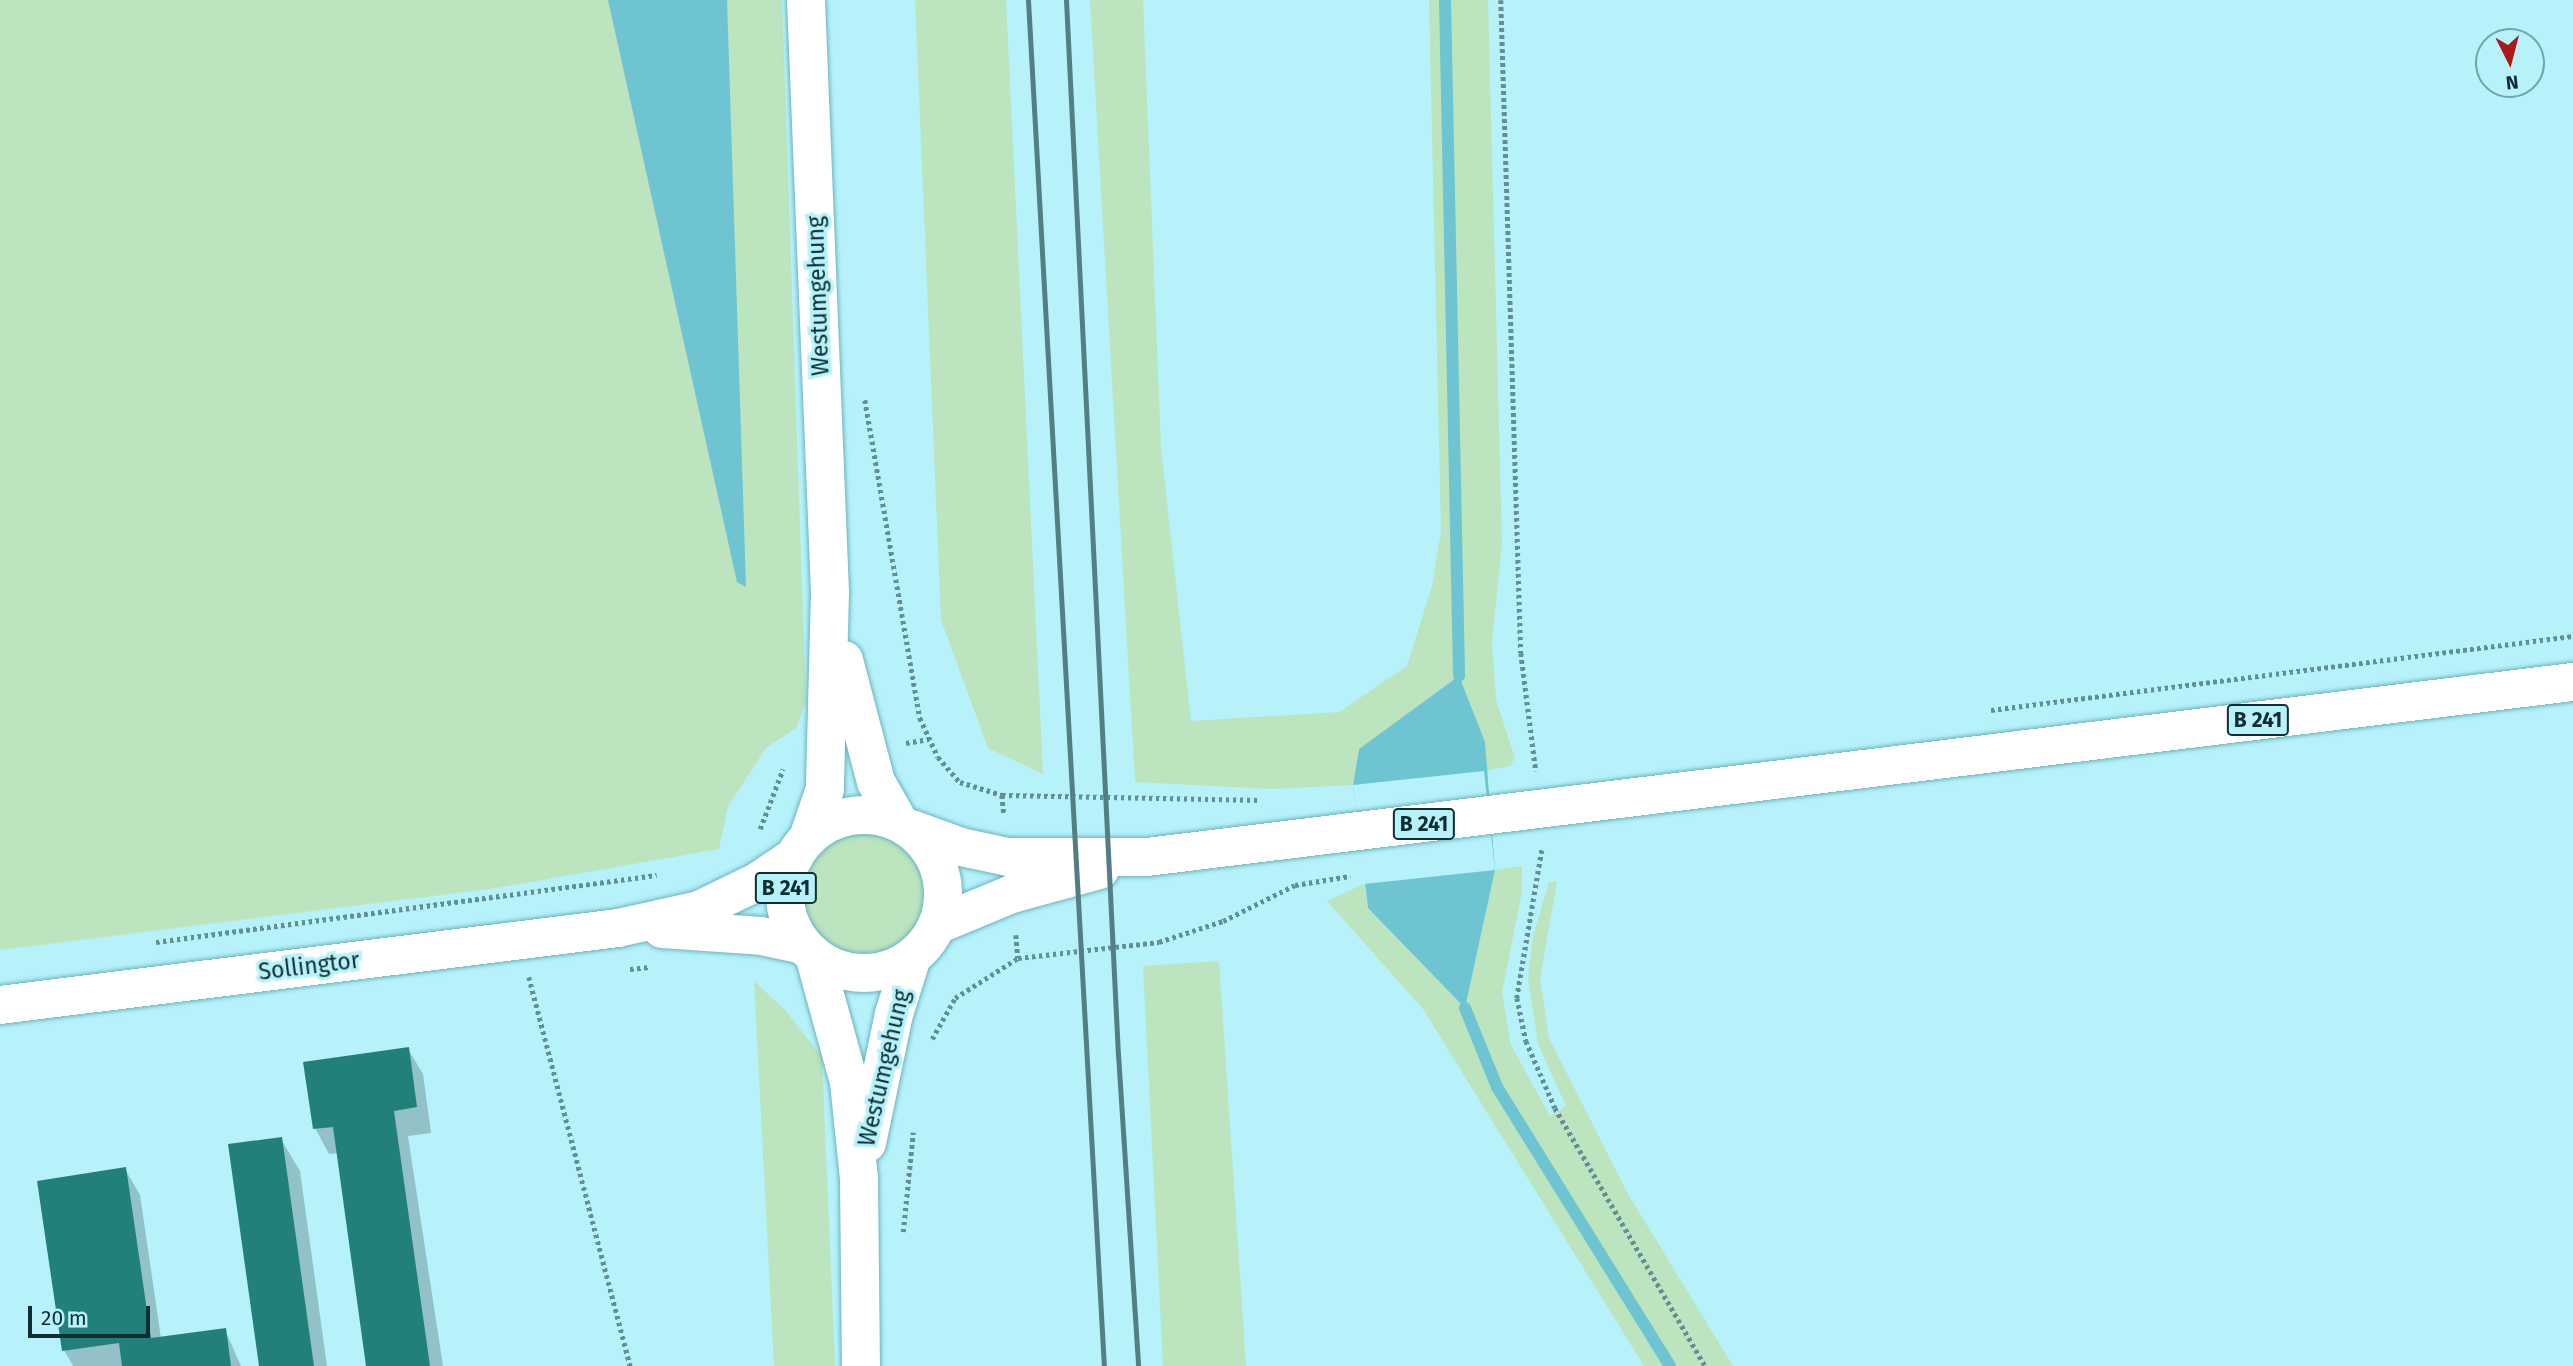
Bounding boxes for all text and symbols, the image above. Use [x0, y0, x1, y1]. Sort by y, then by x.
north arrow [2475, 28, 2545, 98]
text: N [2505, 70, 2520, 94]
street label: Westumgehung [801, 216, 835, 376]
road number: B 241 [2226, 702, 2290, 738]
road number: B 241 [1392, 806, 1456, 842]
road number: B 241 [754, 870, 818, 906]
street label: Sollingtor [257, 946, 361, 986]
street label: Westumgehung [853, 987, 915, 1149]
scale bar [32, 1292, 154, 1336]
text: 20 m [41, 1305, 87, 1331]

